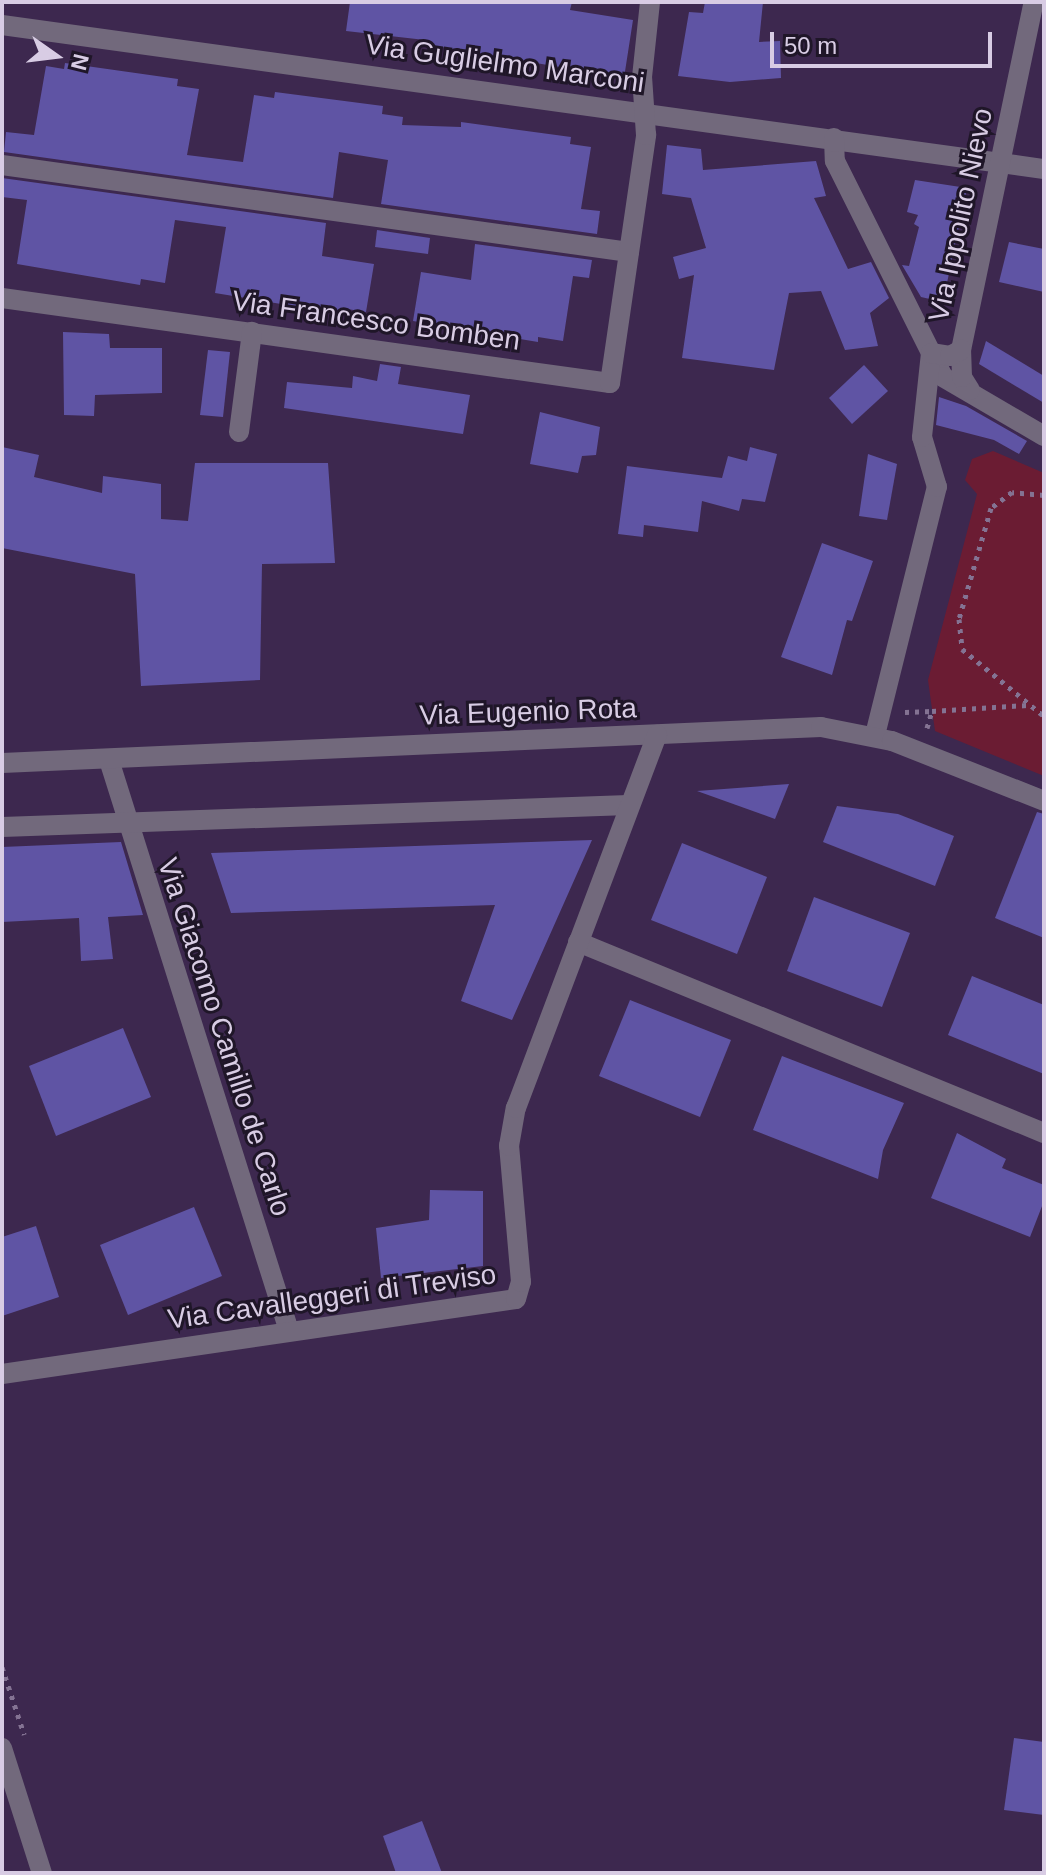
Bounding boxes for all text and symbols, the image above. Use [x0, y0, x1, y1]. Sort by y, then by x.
north arrow [16, 16, 96, 96]
scale bar [774, 16, 996, 66]
street label: Via Guglielmo Marconi [363, 28, 647, 100]
text: 50 m [784, 32, 837, 59]
text: N [66, 51, 94, 73]
street label: Via Ippolito Nievo [922, 105, 1000, 325]
street label: Via Francesco Bomben [230, 284, 522, 358]
street label: Via Eugenio Rota [419, 691, 637, 733]
street label: Via Giacomo Camillo de Carlo [150, 854, 298, 1220]
street label: Via Cavalleggeri di Treviso [166, 1257, 498, 1337]

